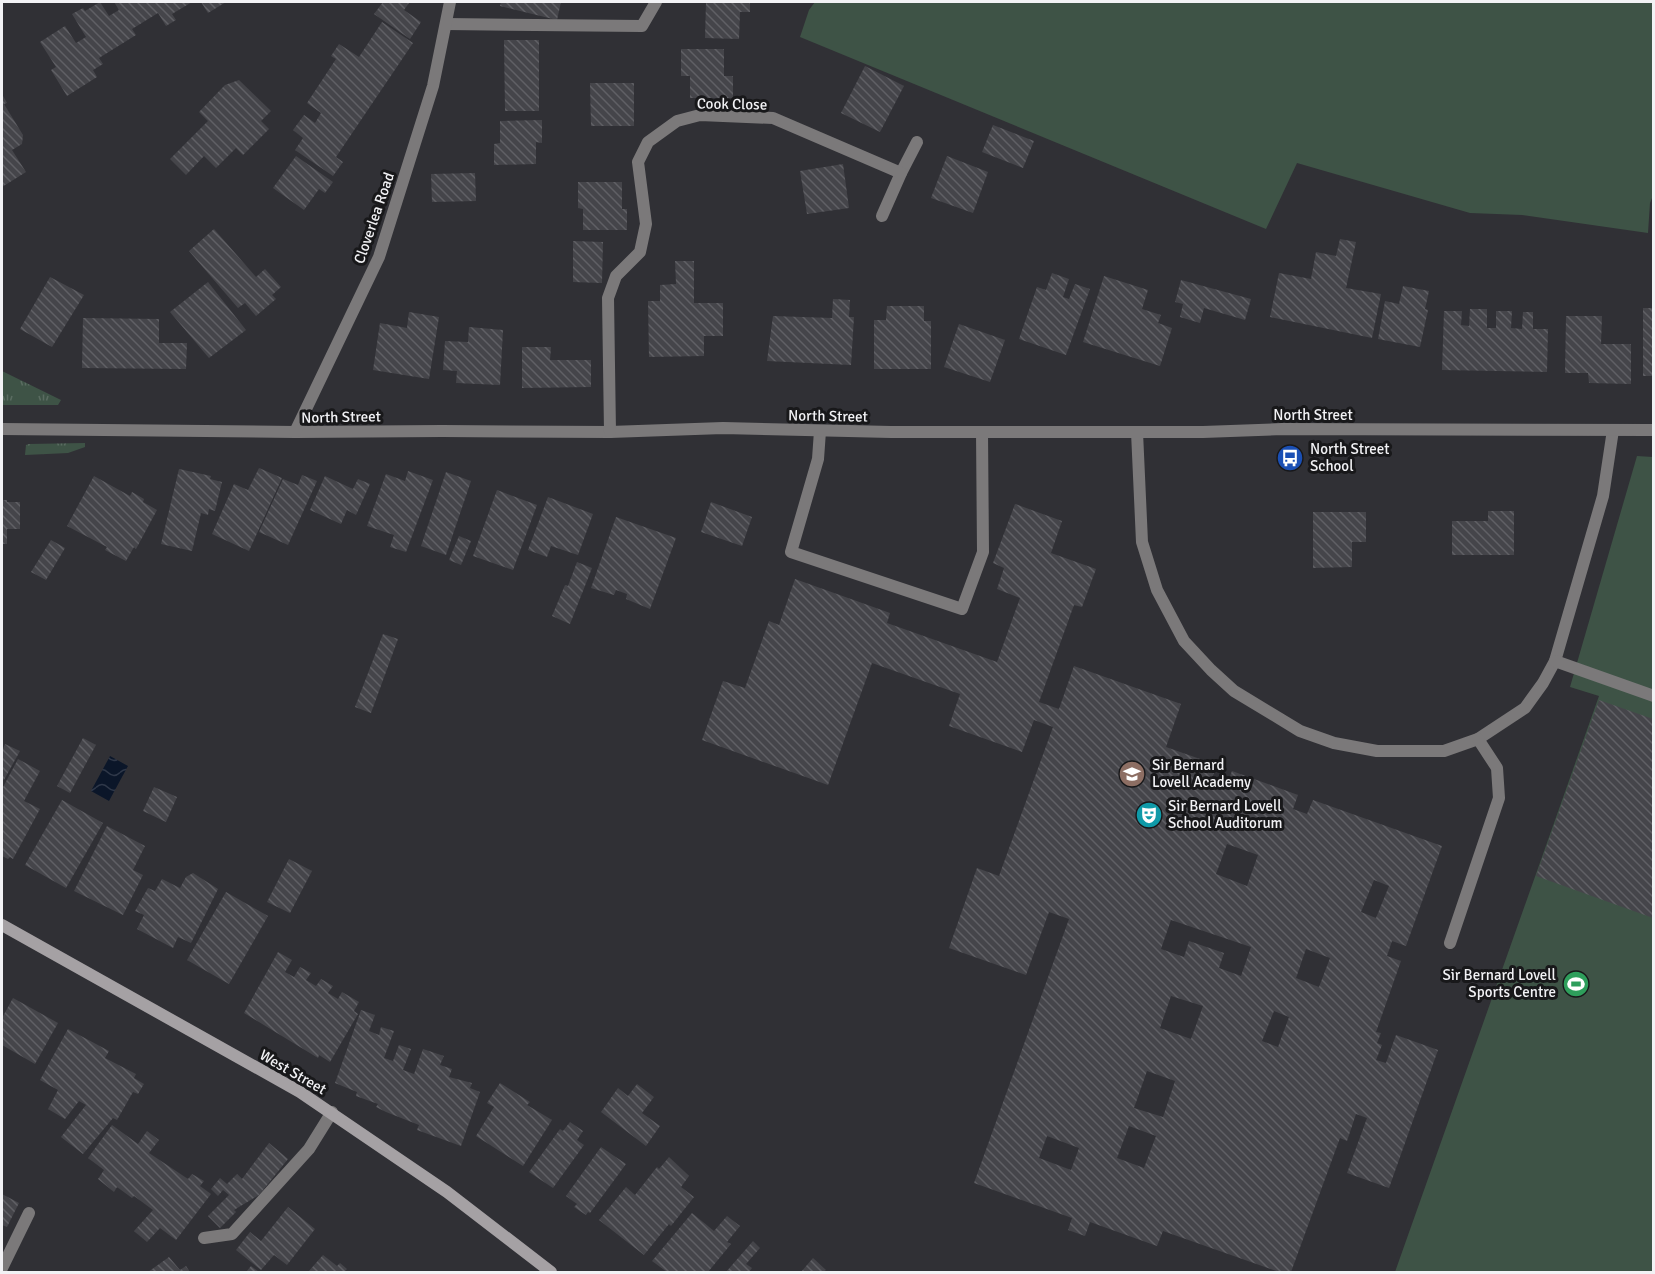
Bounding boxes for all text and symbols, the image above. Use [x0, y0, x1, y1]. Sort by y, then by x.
street label: Cook Close [697, 94, 767, 114]
street label: Cloverlea Road [350, 170, 398, 266]
street label: North Street [788, 406, 868, 426]
street label: North Street [1273, 406, 1353, 424]
street label: North Street [301, 407, 381, 427]
place label: North Street School [1310, 440, 1390, 475]
bus stop icon: North Street School [1275, 443, 1305, 473]
place label: Sir Bernard Lovell Academy [1152, 756, 1251, 791]
school or university icon: Sir Bernard Lovell Academy [1117, 759, 1147, 789]
place label: Sir Bernard Lovell School Auditorum [1168, 797, 1283, 832]
theatre icon: Sir Bernard Lovell School Auditorum [1134, 800, 1164, 830]
place label: Sir Bernard Lovell Sports Centre [1442, 966, 1556, 1001]
sports icon: Sir Bernard Lovell Sports Centre [1561, 969, 1591, 999]
street label: West Street [257, 1046, 329, 1098]

